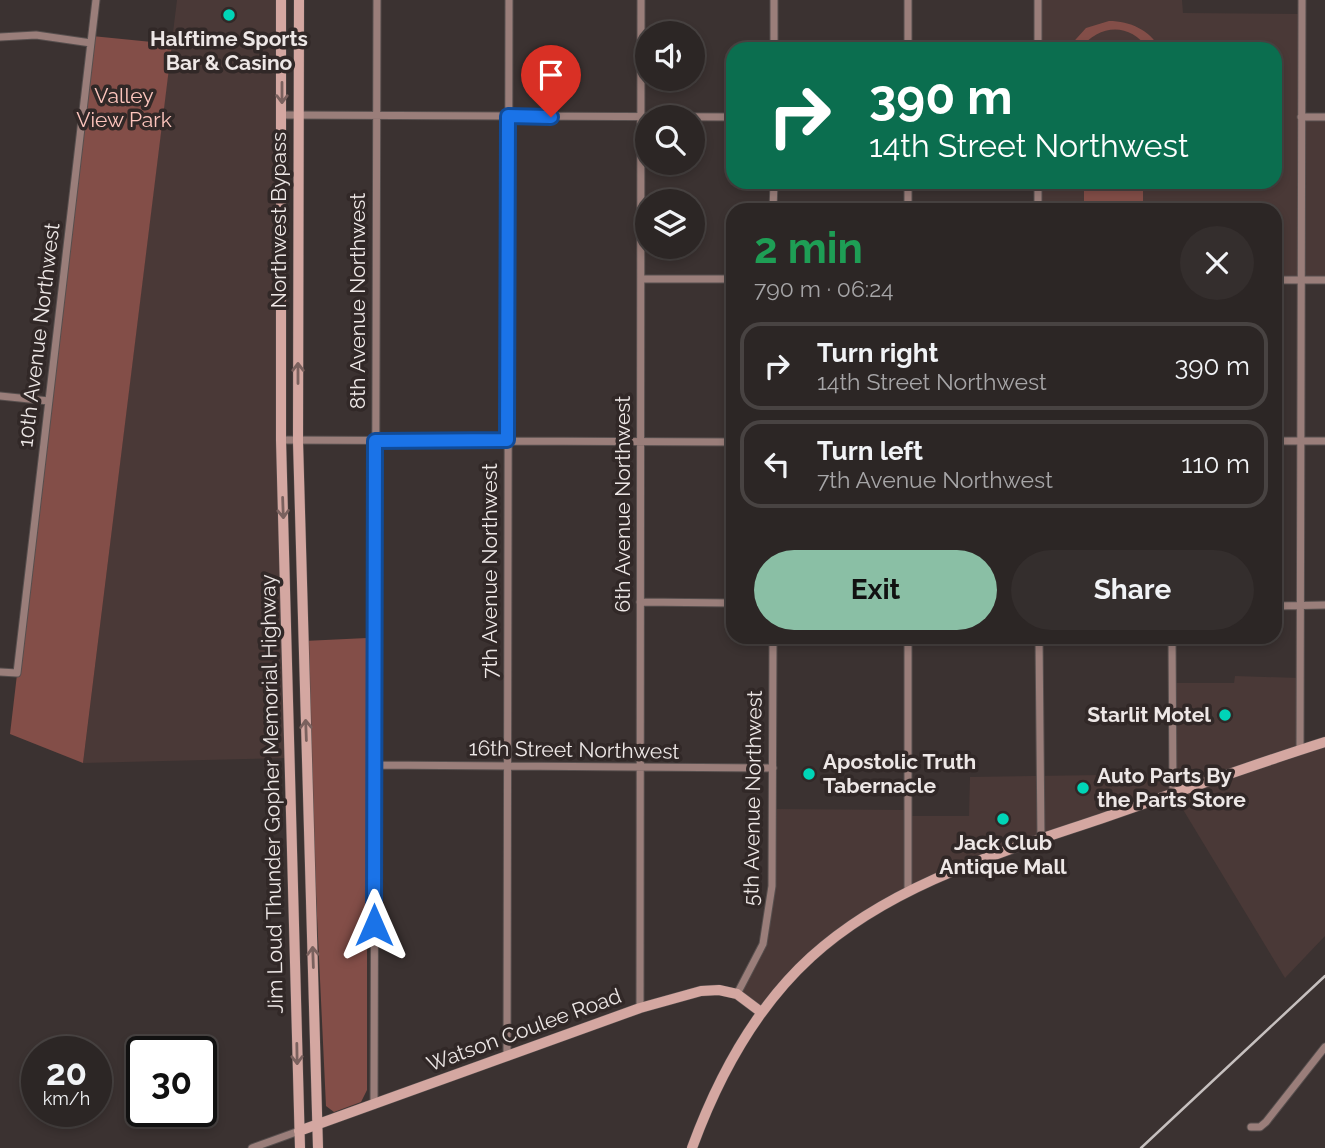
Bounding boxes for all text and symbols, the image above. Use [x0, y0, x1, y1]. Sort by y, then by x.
marker: Halftime Sports Bar & Casino [221, 7, 237, 23]
map controls [635, 21, 705, 259]
button: sound [635, 21, 705, 91]
place label: Halftime Sports Bar & Casino [150, 26, 308, 75]
pin [521, 45, 581, 117]
icon: arrive [532, 56, 570, 94]
text: 390 m [869, 68, 1013, 125]
icon: right [754, 70, 845, 161]
one-way arrow [275, 81, 288, 104]
park label: Valley View Park [76, 83, 172, 132]
button: search [635, 105, 705, 175]
text: 14th Street Northwest [869, 127, 1189, 164]
street label: Northwest Bypass [266, 132, 291, 308]
button: layers [635, 189, 705, 259]
street label: 8th Avenue Northwest [345, 193, 370, 409]
street label: 10th Avenue Northwest [12, 221, 65, 449]
text: 2 min [754, 224, 863, 273]
button: close [1180, 226, 1254, 300]
text: 790 m · 06:24 [754, 275, 894, 302]
text: Turn right [817, 338, 938, 368]
icon: right [758, 347, 796, 385]
text: 390 m [1174, 351, 1250, 381]
one-way arrow [291, 361, 305, 384]
text: 14th Street Northwest [817, 368, 1047, 395]
street label: 6th Avenue Northwest [610, 396, 635, 612]
text: Turn left [817, 436, 923, 466]
icon: left [758, 445, 796, 483]
text: 110 m [1181, 449, 1250, 479]
street label: 7th Avenue Northwest [477, 463, 502, 679]
text: 7th Avenue Northwest [817, 466, 1053, 493]
one-way arrow [277, 496, 290, 519]
button: Exit [754, 550, 997, 630]
button: Share [1011, 550, 1254, 630]
street label: Jim Loud Thunder Gopher Memorial Highway [255, 574, 288, 1014]
street label: 5th Avenue Northwest [738, 690, 767, 906]
place label: Starlit Motel [1087, 702, 1211, 727]
marker: Starlit Motel [1217, 707, 1233, 723]
one-way arrow [300, 719, 313, 742]
street label: 16th Street Northwest [468, 735, 680, 764]
place label: Apostolic Truth Tabernacle [823, 749, 976, 798]
place label: Auto Parts By the Parts Store [1097, 763, 1246, 812]
marker: Apostolic Truth Tabernacle [801, 766, 817, 782]
marker: Auto Parts By the Parts Store [1075, 780, 1091, 796]
marker: Jack Club Antique Mall [995, 811, 1011, 827]
place label: Jack Club Antique Mall [939, 830, 1067, 879]
position arrow [337, 888, 411, 962]
one-way arrow [306, 946, 319, 969]
street label: Watson Coulee Road [423, 983, 624, 1076]
speed limit sign: 30 [126, 1036, 217, 1127]
one-way arrow [291, 1042, 304, 1065]
text: 20 [46, 1052, 87, 1093]
text: km/h [43, 1088, 90, 1109]

